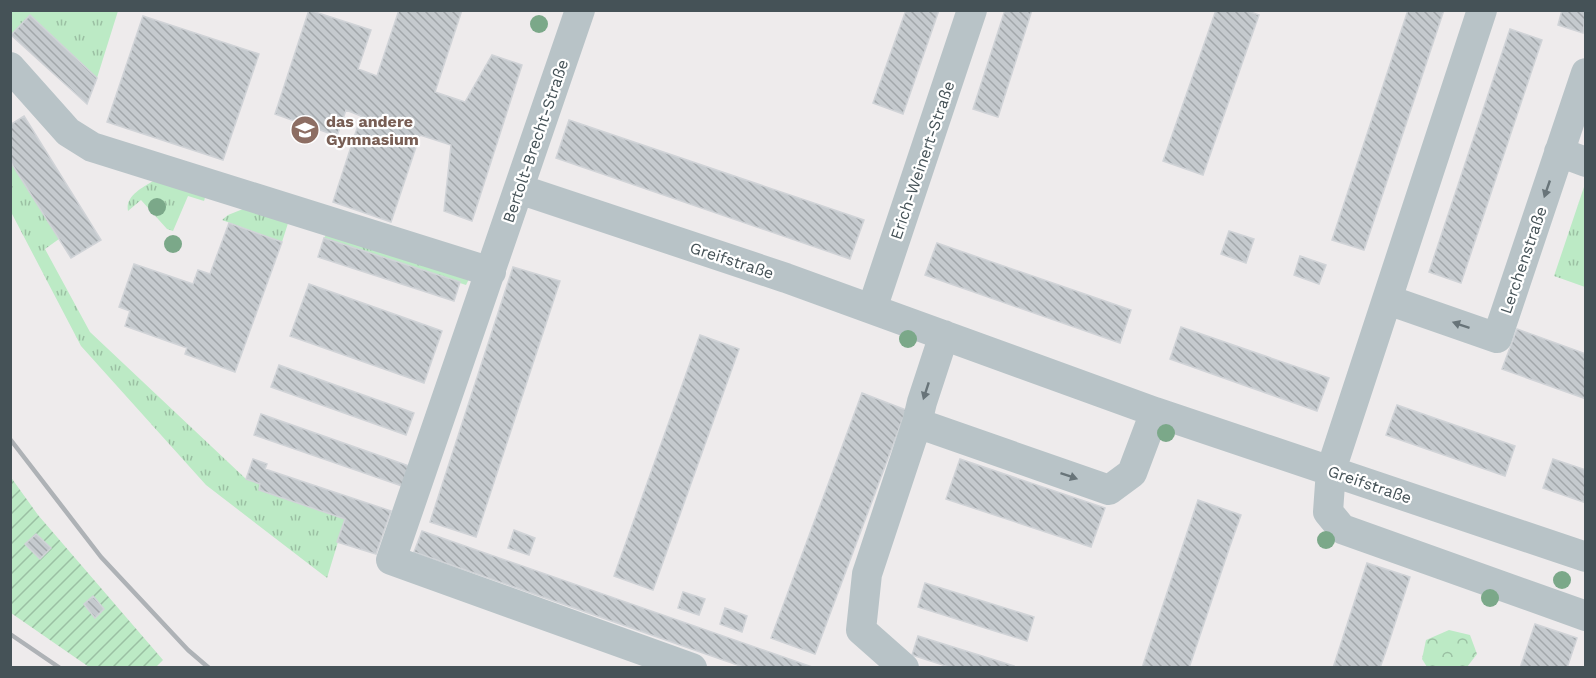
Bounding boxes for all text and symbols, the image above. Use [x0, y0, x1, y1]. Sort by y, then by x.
street label: Bertolt-Brecht-Straße [499, 57, 572, 225]
street label: Erich-Weinert-Straße [886, 78, 959, 242]
place label: das andere Gymnasium [326, 112, 419, 149]
school or university icon: das andere Gymnasium [289, 114, 321, 146]
one-way arrow [1542, 180, 1551, 198]
street label: Lerchenstraße [1496, 204, 1551, 316]
street label: Greifstraße [687, 238, 776, 283]
one-way arrow [1452, 320, 1470, 330]
one-way arrow [920, 382, 930, 400]
street label: Greifstraße [1326, 461, 1414, 508]
one-way arrow [1060, 472, 1078, 482]

